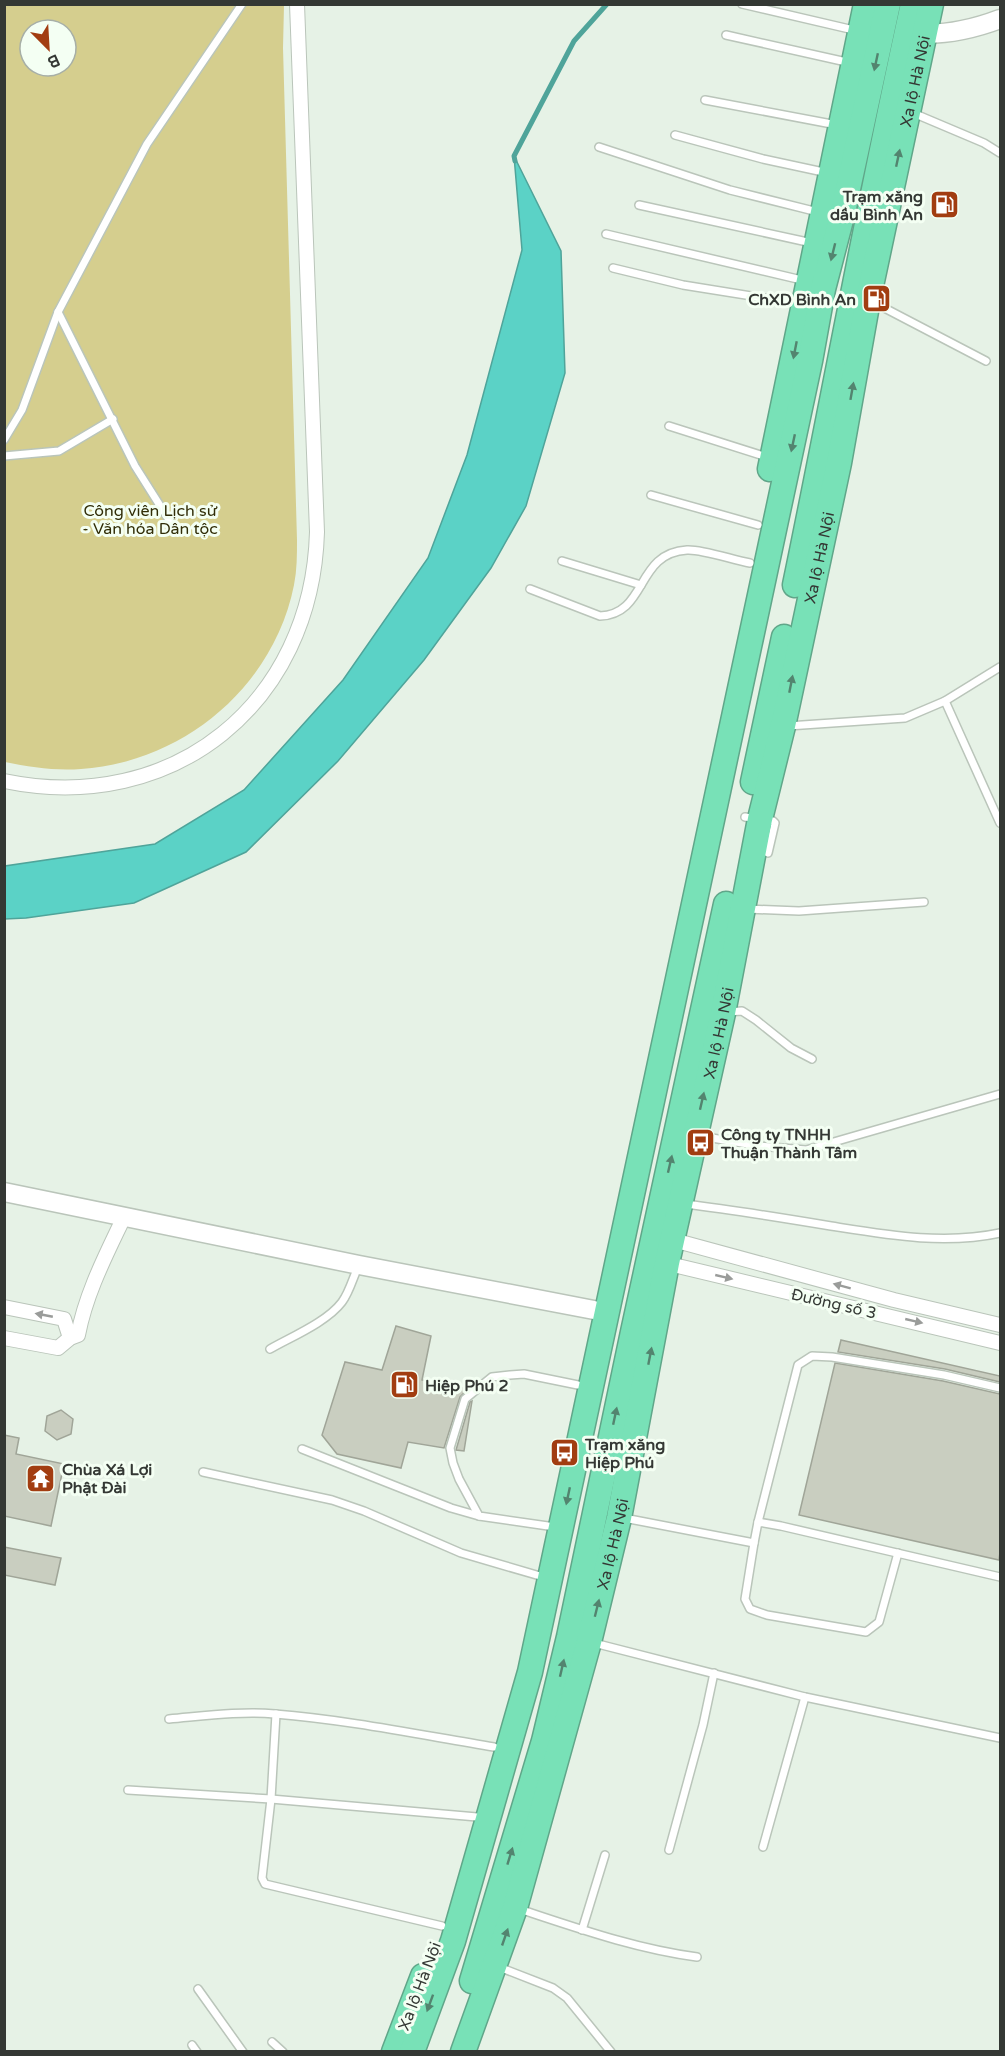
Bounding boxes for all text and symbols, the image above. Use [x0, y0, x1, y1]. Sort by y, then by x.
north arrow [18, 18, 78, 78]
street label: Xa lộ Hà Nội [896, 34, 935, 129]
text: B [45, 49, 63, 72]
one-way arrow [871, 52, 880, 71]
one-way arrow [894, 149, 904, 168]
place label: Trạm xăng dầu Bình An [830, 187, 923, 225]
fuel station icon: Trạm xăng dầu Bình An [928, 189, 960, 221]
one-way arrow [827, 243, 837, 261]
fuel station icon: ChXD Bình An [861, 283, 893, 315]
place label: ChXD Bình An [748, 290, 856, 310]
one-way arrow [790, 340, 799, 359]
one-way arrow [848, 381, 857, 400]
one-way arrow [788, 433, 797, 452]
park label: Công viên Lịch sử - Văn hóa Dân tộc [82, 501, 218, 539]
street label: Xa lộ Hà Nội [800, 510, 839, 605]
one-way arrow [787, 675, 797, 694]
street label: Xa lộ Hà Nội [700, 986, 739, 1081]
one-way arrow [698, 1091, 707, 1110]
place label: Công ty TNHH Thuận Thành Tâm [720, 1125, 857, 1163]
bus stop icon: Công ty TNHH Thuận Thành Tâm [684, 1127, 716, 1159]
one-way arrow [665, 1154, 675, 1173]
one-way arrow [715, 1272, 734, 1282]
one-way arrow [833, 1280, 851, 1290]
street label: Đường số 3 [789, 1284, 879, 1324]
one-way arrow [34, 1310, 53, 1319]
one-way arrow [905, 1317, 923, 1327]
one-way arrow [646, 1346, 655, 1365]
fuel station icon: Hiệp Phú 2 [388, 1369, 420, 1401]
place label: Hiệp Phú 2 [425, 1376, 509, 1396]
one-way arrow [611, 1406, 620, 1425]
place label: Trạm xăng Hiệp Phú [584, 1435, 665, 1473]
bus stop icon: Trạm xăng Hiệp Phú [548, 1437, 580, 1469]
place label: Chùa Xá Lợi Phật Đài [62, 1460, 152, 1498]
temple icon: Chùa Xá Lợi Phật Đài [25, 1462, 57, 1494]
one-way arrow [563, 1487, 572, 1506]
street label: Xa lộ Hà Nội [593, 1497, 633, 1592]
one-way arrow [592, 1599, 602, 1617]
one-way arrow [557, 1659, 567, 1677]
one-way arrow [506, 1847, 515, 1865]
one-way arrow [500, 1928, 510, 1946]
street label: Xa lộ Hà Nội [394, 1939, 446, 2033]
one-way arrow [425, 1995, 435, 2013]

